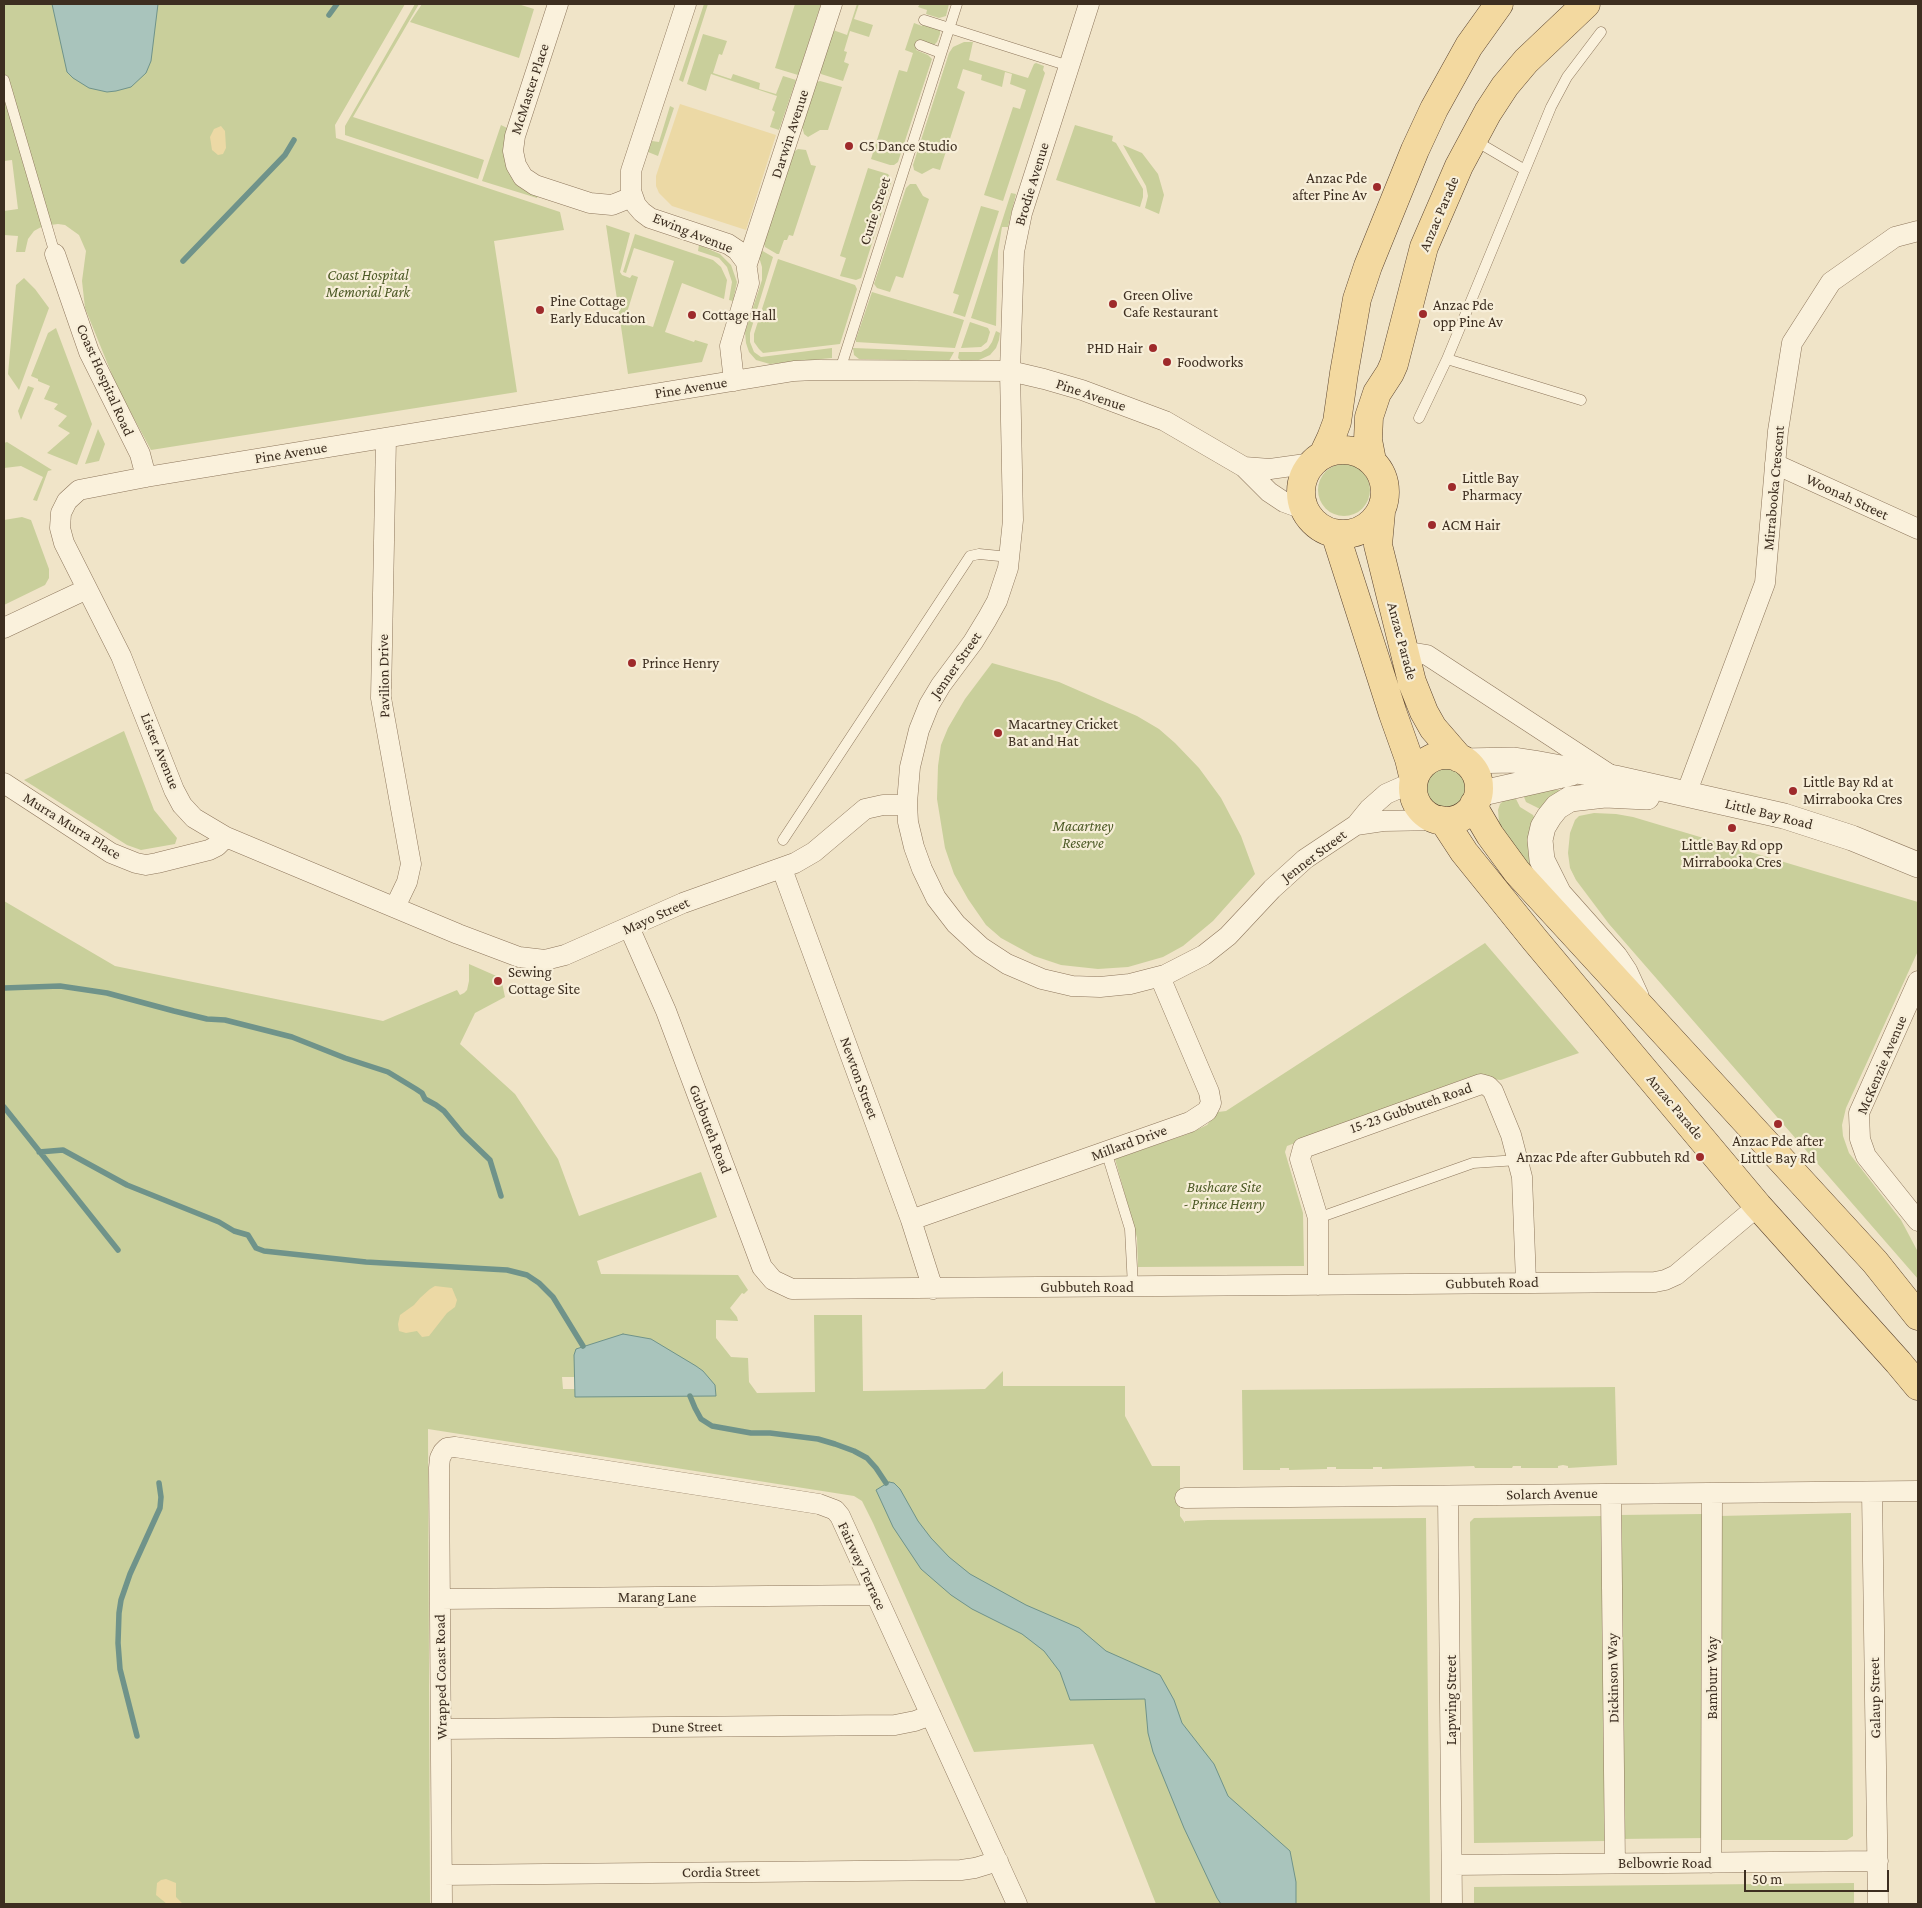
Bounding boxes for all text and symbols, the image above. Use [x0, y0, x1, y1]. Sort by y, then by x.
street label: McMaster Place [507, 41, 553, 137]
street label: Darwin Avenue [767, 87, 813, 181]
place label: C5 Dance Studio [859, 137, 957, 155]
marker: C5 Dance Studio [843, 140, 855, 152]
street label: Brodie Avenue [1011, 140, 1053, 228]
place label: Anzac Pde after Pine Av [1292, 169, 1367, 204]
street label: Anzac Parade [1415, 174, 1463, 254]
street label: Curie Street [856, 175, 894, 247]
marker: Anzac Pde after Pine Av [1371, 181, 1383, 193]
street label: Ewing Avenue [650, 209, 736, 257]
park label: Coast Hospital Memorial Park [326, 266, 410, 301]
place label: Green Olive Cafe Restaurant [1123, 286, 1218, 321]
place label: Pine Cottage Early Education [550, 292, 646, 327]
place label: Anzac Pde opp Pine Av [1433, 296, 1503, 331]
marker: Green Olive Cafe Restaurant [1107, 298, 1119, 310]
marker: Pine Cottage Early Education [534, 304, 546, 316]
place label: Cottage Hall [702, 306, 776, 324]
marker: Anzac Pde opp Pine Av [1417, 308, 1429, 320]
marker: Cottage Hall [686, 309, 698, 321]
street label: Coast Hospital Road [72, 321, 138, 439]
place label: PHD Hair [1087, 339, 1143, 357]
marker: PHD Hair [1147, 342, 1159, 354]
place label: Foodworks [1177, 353, 1243, 371]
marker: Foodworks [1161, 356, 1173, 368]
street label: Pine Avenue [653, 373, 729, 403]
street label: Pine Avenue [1054, 375, 1128, 415]
street label: Mirrabooka Crescent [1760, 425, 1788, 551]
street label: Pine Avenue [253, 438, 329, 468]
place label: Little Bay Pharmacy [1462, 469, 1522, 504]
street label: Woonah Street [1803, 470, 1891, 524]
marker: Little Bay Pharmacy [1446, 481, 1458, 493]
place label: ACM Hair [1442, 516, 1501, 534]
marker: ACM Hair [1426, 519, 1438, 531]
street label: Anzac Parade [1383, 600, 1421, 682]
street label: Jenner Street [927, 628, 985, 702]
street label: Pavilion Drive [374, 634, 394, 718]
place label: Prince Henry [642, 654, 719, 672]
marker: Prince Henry [626, 657, 638, 669]
street label: Lister Avenue [136, 710, 184, 792]
place label: Macartney Cricket Bat and Hat [1008, 715, 1118, 750]
marker: Macartney Cricket Bat and Hat [992, 727, 1004, 739]
place label: Little Bay Rd at Mirrabooka Cres [1803, 773, 1902, 808]
marker: Little Bay Rd at Mirrabooka Cres [1787, 785, 1799, 797]
street label: Murra Murra Place [20, 789, 124, 863]
street label: Little Bay Road [1723, 794, 1815, 834]
park label: Macartney Reserve [1052, 817, 1114, 852]
marker: Little Bay Rd opp Mirrabooka Cres [1726, 822, 1738, 834]
street label: Jenner Street [1278, 826, 1350, 886]
place label: Little Bay Rd opp Mirrabooka Cres [1681, 836, 1783, 871]
street label: Mayo Street [620, 893, 692, 939]
place label: Sewing Cottage Site [508, 963, 580, 998]
marker: Sewing Cottage Site [492, 975, 504, 987]
street label: McKenzie Avenue [1853, 1013, 1911, 1117]
street label: Newton Street [836, 1035, 882, 1121]
street label: Anzac Parade [1643, 1071, 1707, 1143]
street label: 15-23 Gubbuteh Road [1348, 1079, 1474, 1137]
street label: Gubbuteh Road [685, 1082, 735, 1176]
marker: Anzac Pde after Little Bay Rd [1772, 1118, 1784, 1130]
street label: Millard Drive [1089, 1121, 1169, 1165]
place label: Anzac Pde after Little Bay Rd [1732, 1132, 1824, 1167]
place label: Anzac Pde after Gubbuteh Rd [1516, 1148, 1690, 1166]
marker: Anzac Pde after Gubbuteh Rd [1694, 1151, 1706, 1163]
park label: Bushcare Site - Prince Henry [1183, 1178, 1265, 1213]
street label: Gubbuteh Road [1445, 1273, 1539, 1293]
street label: Gubbuteh Road [1040, 1278, 1134, 1296]
street label: Solarch Avenue [1506, 1484, 1598, 1504]
street label: Fairway Terrace [834, 1519, 890, 1613]
street label: Marang Lane [618, 1588, 696, 1606]
street label: Wrapped Coast Road [431, 1614, 451, 1740]
street label: Dickinson Way [1603, 1633, 1623, 1723]
street label: Bamburr Way [1703, 1636, 1721, 1720]
street label: Lapwing Street [1442, 1655, 1460, 1745]
street label: Galaup Street [1865, 1657, 1885, 1739]
street label: Dune Street [652, 1717, 722, 1737]
street label: Belbowrie Road [1618, 1854, 1712, 1872]
scale bar [1747, 1860, 1892, 1892]
street label: Cordia Street [682, 1862, 760, 1882]
text: 50 m [1752, 1871, 1782, 1887]

